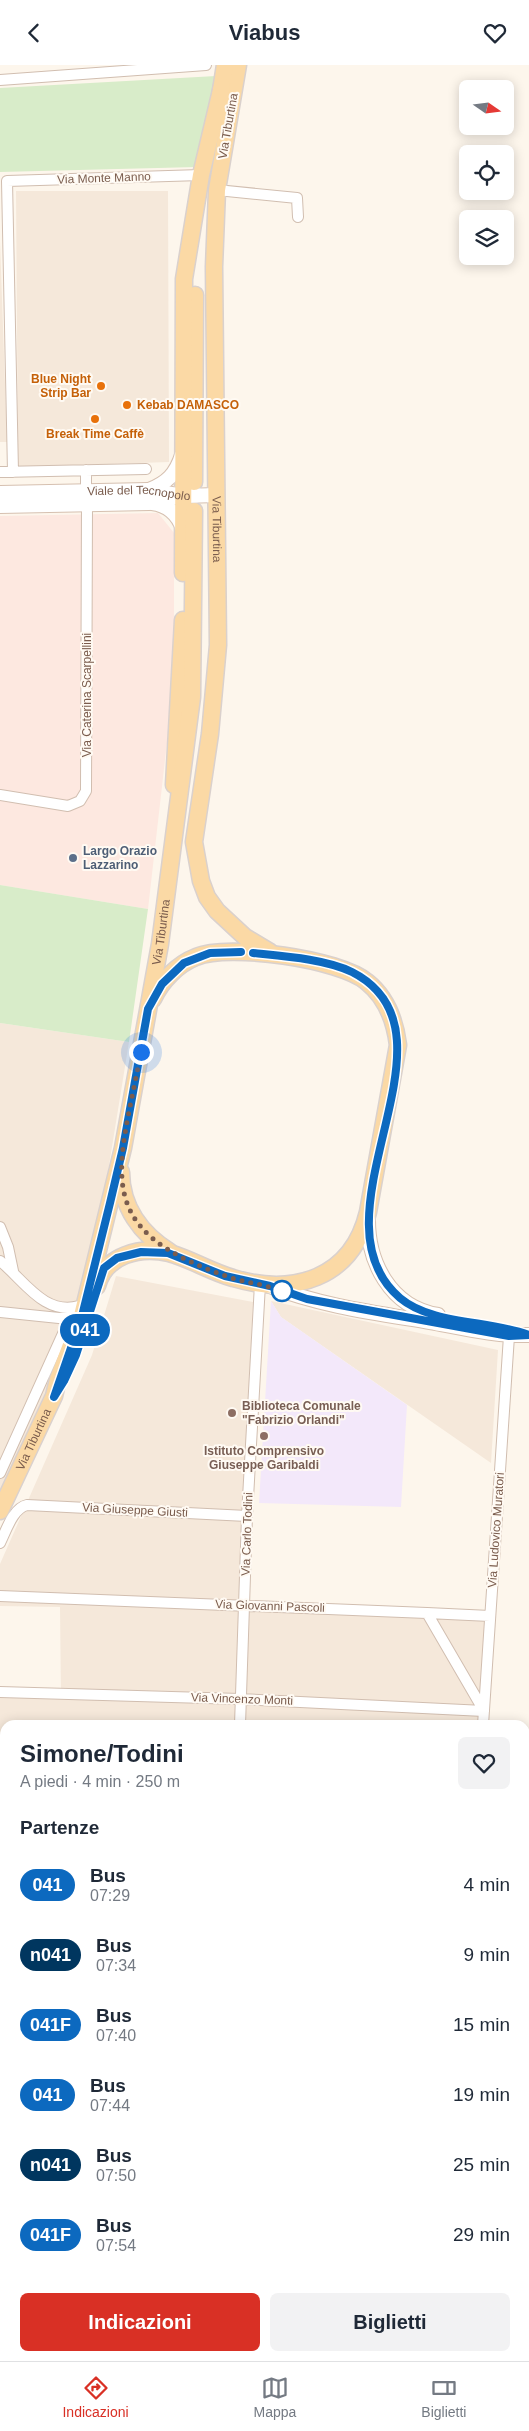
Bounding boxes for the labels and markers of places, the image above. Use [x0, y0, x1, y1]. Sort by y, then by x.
place label: Blue Night Strip Bar [31, 372, 91, 400]
marker: Blue Night Strip Bar [95, 380, 107, 392]
place label: Kebab DAMASCO [137, 398, 239, 412]
marker: Kebab DAMASCO [121, 399, 133, 411]
marker: Break Time Caffè [89, 413, 101, 425]
place label: Break Time Caffè [46, 427, 144, 441]
place label: Largo Orazio Lazzarino [83, 844, 157, 872]
marker: Largo Orazio Lazzarino [67, 852, 79, 864]
unlabelled marker [271, 1280, 293, 1302]
place label: Biblioteca Comunale "Fabrizio Orlandi" [242, 1399, 361, 1427]
marker: Biblioteca Comunale "Fabrizio Orlandi" [226, 1407, 238, 1419]
marker: Istituto Comprensivo Giuseppe Garibaldi [258, 1430, 270, 1442]
place label: Istituto Comprensivo Giuseppe Garibaldi [204, 1444, 324, 1472]

